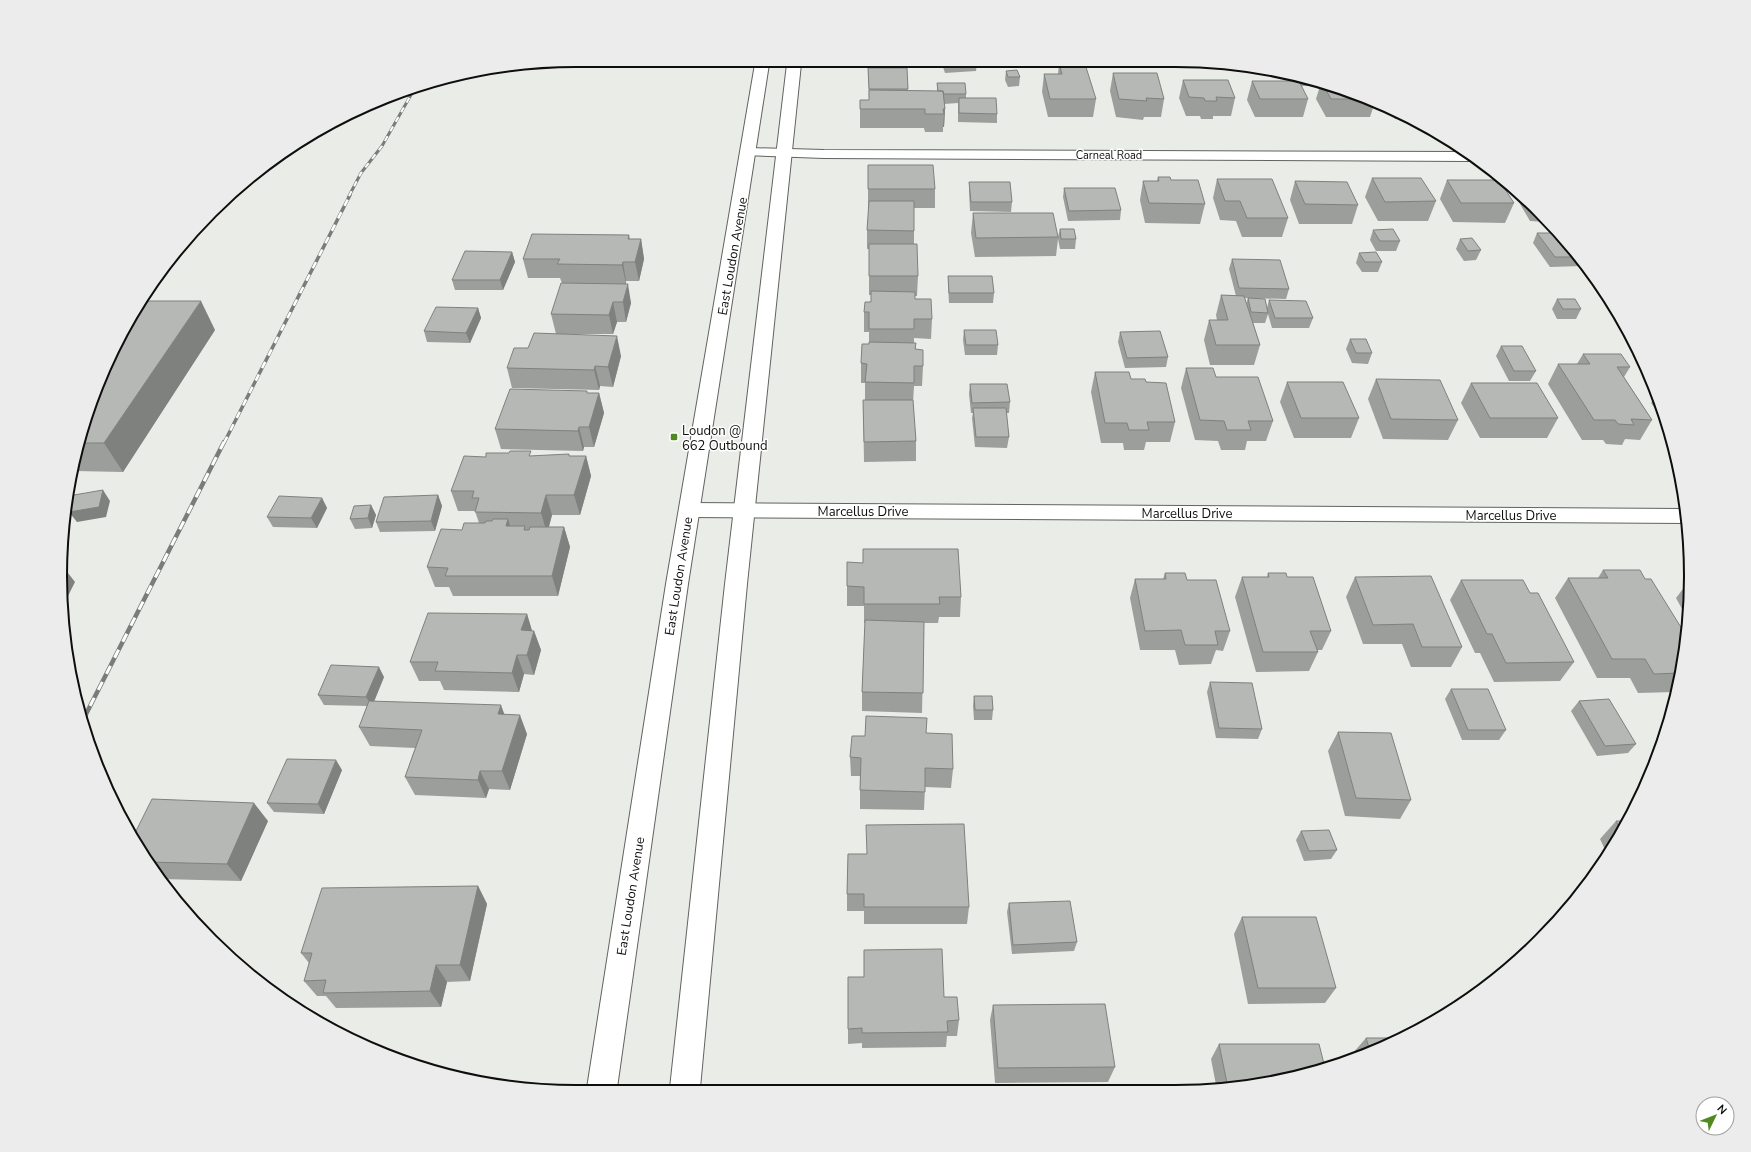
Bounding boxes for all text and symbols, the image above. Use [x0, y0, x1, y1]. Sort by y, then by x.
street label: Carneal Road [1076, 148, 1142, 163]
street label: East Loudon Avenue [714, 196, 752, 317]
place label: Loudon @ 662 Outbound [682, 422, 768, 455]
marker: Loudon @ 662 Outbound [669, 432, 679, 442]
street label: Marcellus Drive [818, 503, 908, 521]
street label: Marcellus Drive [1142, 505, 1232, 523]
street label: Marcellus Drive [1466, 507, 1556, 525]
street label: East Loudon Avenue [661, 516, 697, 637]
street label: East Loudon Avenue [613, 836, 649, 957]
north arrow [1695, 1096, 1735, 1136]
text: N [1714, 1101, 1730, 1118]

